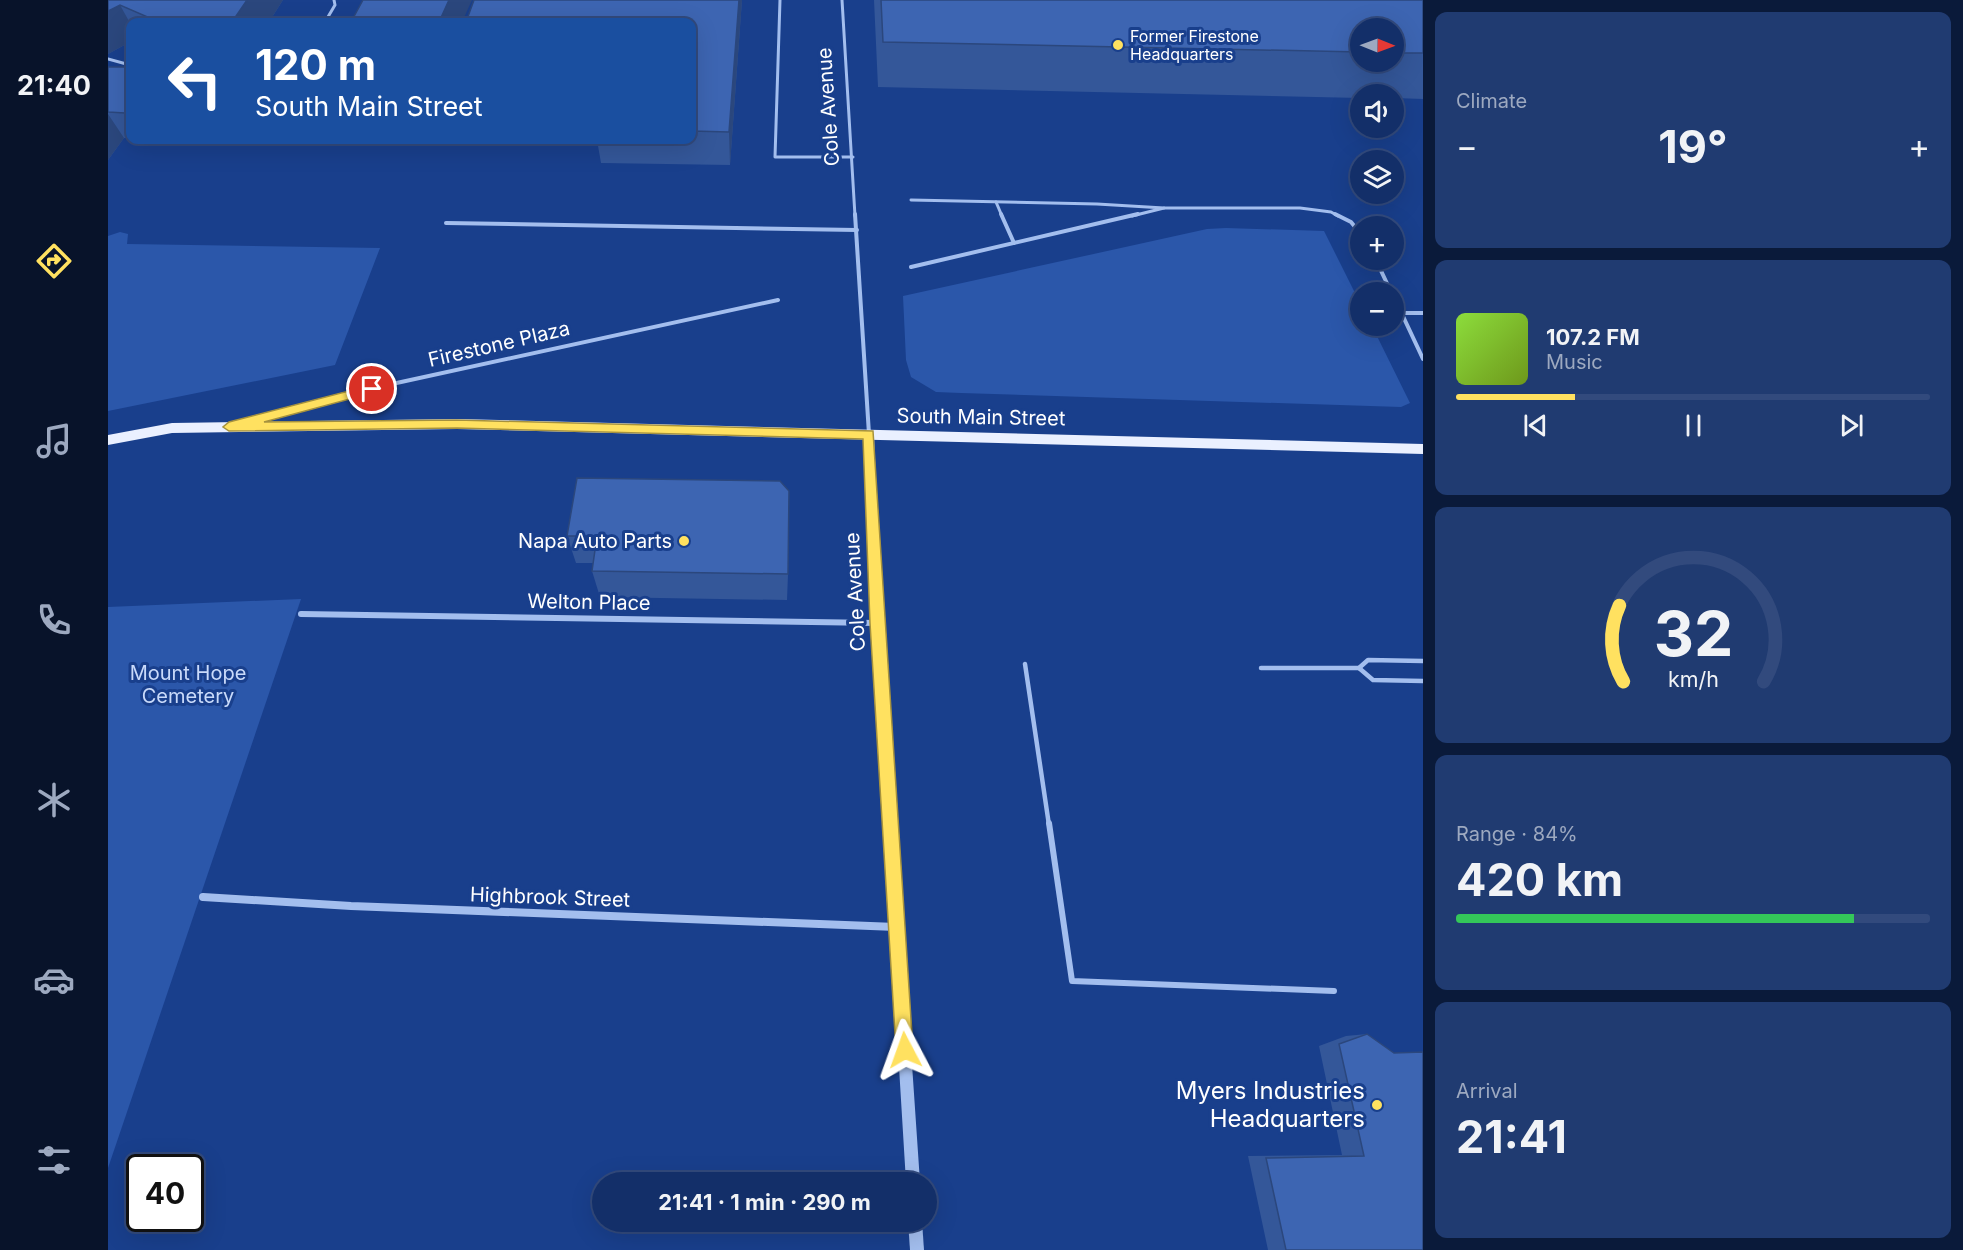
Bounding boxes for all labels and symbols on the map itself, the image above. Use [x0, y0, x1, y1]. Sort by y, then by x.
north arrow [1350, 18, 1404, 72]
place label: Former Firestone Headquarters [1130, 26, 1259, 64]
marker: Former Firestone Headquarters [1111, 38, 1125, 52]
street label: Cole Avenue [812, 47, 844, 167]
street label: Firestone Plaza [426, 316, 572, 372]
pin [346, 363, 397, 414]
street label: South Main Street [896, 404, 1066, 430]
place label: Napa Auto Parts [518, 529, 672, 553]
street label: Cole Avenue [840, 532, 870, 652]
marker: Napa Auto Parts [677, 534, 691, 548]
street label: Welton Place [527, 589, 651, 615]
park label: Mount Hope Cemetery [130, 661, 246, 708]
street label: Highbrook Street [469, 882, 631, 912]
position arrow [873, 1018, 937, 1082]
place label: Myers Industries Headquarters [1176, 1076, 1365, 1133]
marker: Myers Industries Headquarters [1370, 1098, 1384, 1112]
speed limit sign: 40 [126, 1154, 204, 1232]

